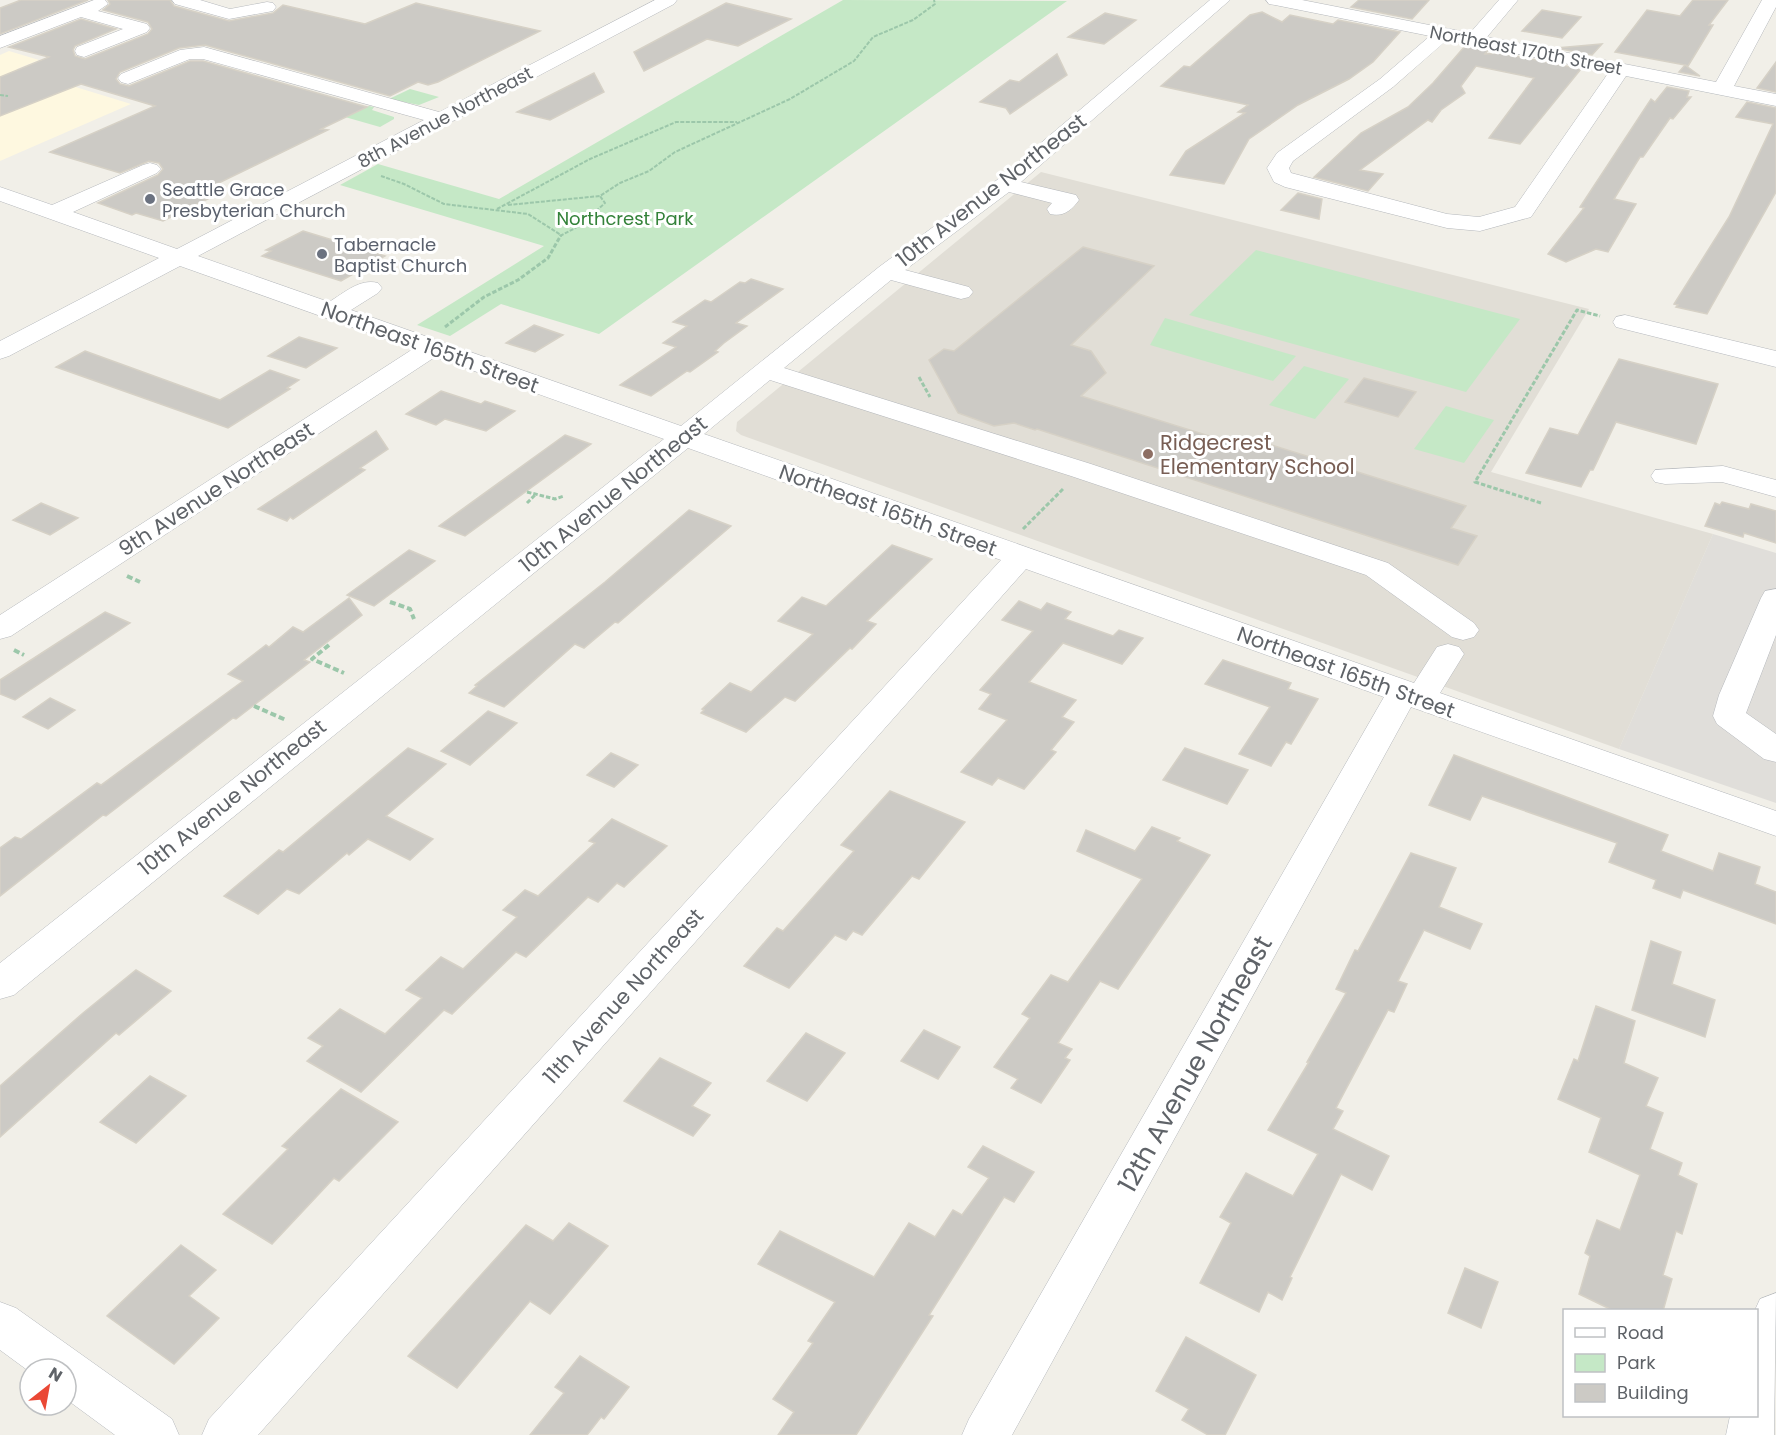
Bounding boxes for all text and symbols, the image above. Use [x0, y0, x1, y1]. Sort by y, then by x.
street label: Northeast 170th Street [1428, 19, 1624, 81]
street label: 8th Avenue Northeast [353, 60, 537, 174]
street label: 10th Avenue Northeast [890, 107, 1092, 273]
place label: Seattle Grace Presbyterian Church [162, 177, 345, 223]
marker: Seattle Grace Presbyterian Church [143, 192, 157, 206]
park label: Northcrest Park [556, 206, 694, 231]
place label: Tabernacle Baptist Church [334, 232, 467, 278]
marker: Tabernacle Baptist Church [315, 247, 329, 261]
street label: Northeast 165th Street [317, 294, 543, 400]
street label: 10th Avenue Northeast [513, 409, 713, 579]
street label: 9th Avenue Northeast [113, 415, 319, 563]
place label: Ridgecrest Elementary School [1160, 428, 1355, 481]
marker: Ridgecrest Elementary School [1141, 447, 1155, 461]
street label: Northeast 165th Street [775, 457, 1001, 563]
street label: Northeast 165th Street [1233, 619, 1459, 725]
street label: 10th Avenue Northeast [132, 712, 332, 882]
street label: 11th Avenue Northeast [536, 902, 710, 1090]
street label: 12th Avenue Northeast [1109, 929, 1281, 1199]
legend [1563, 1309, 1758, 1417]
text: Road [1617, 1320, 1664, 1345]
text: Park [1617, 1350, 1656, 1375]
north arrow [18, 1357, 78, 1417]
text: N [44, 1362, 67, 1388]
text: Building [1617, 1380, 1689, 1405]

